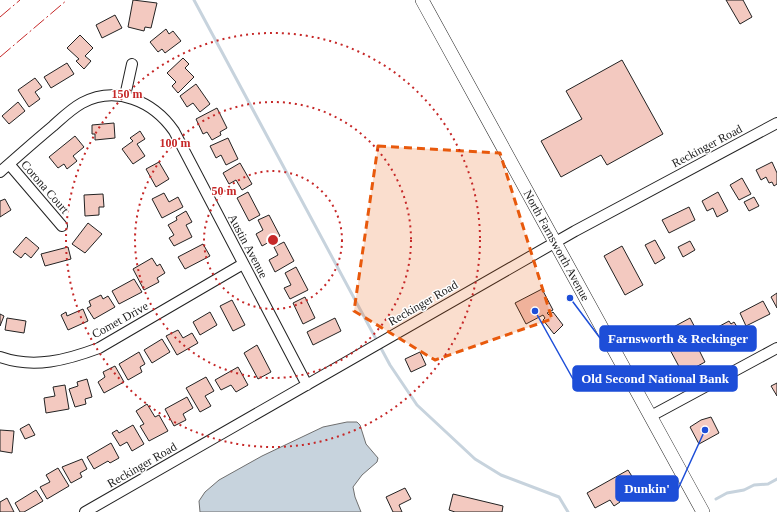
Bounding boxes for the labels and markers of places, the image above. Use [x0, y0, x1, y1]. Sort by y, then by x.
centre of rings [266, 233, 280, 247]
callout: Farnsworth & Reckinger [600, 326, 756, 351]
callout: Old Second National Bank [573, 366, 737, 391]
callout: Dunkin' [616, 476, 678, 501]

